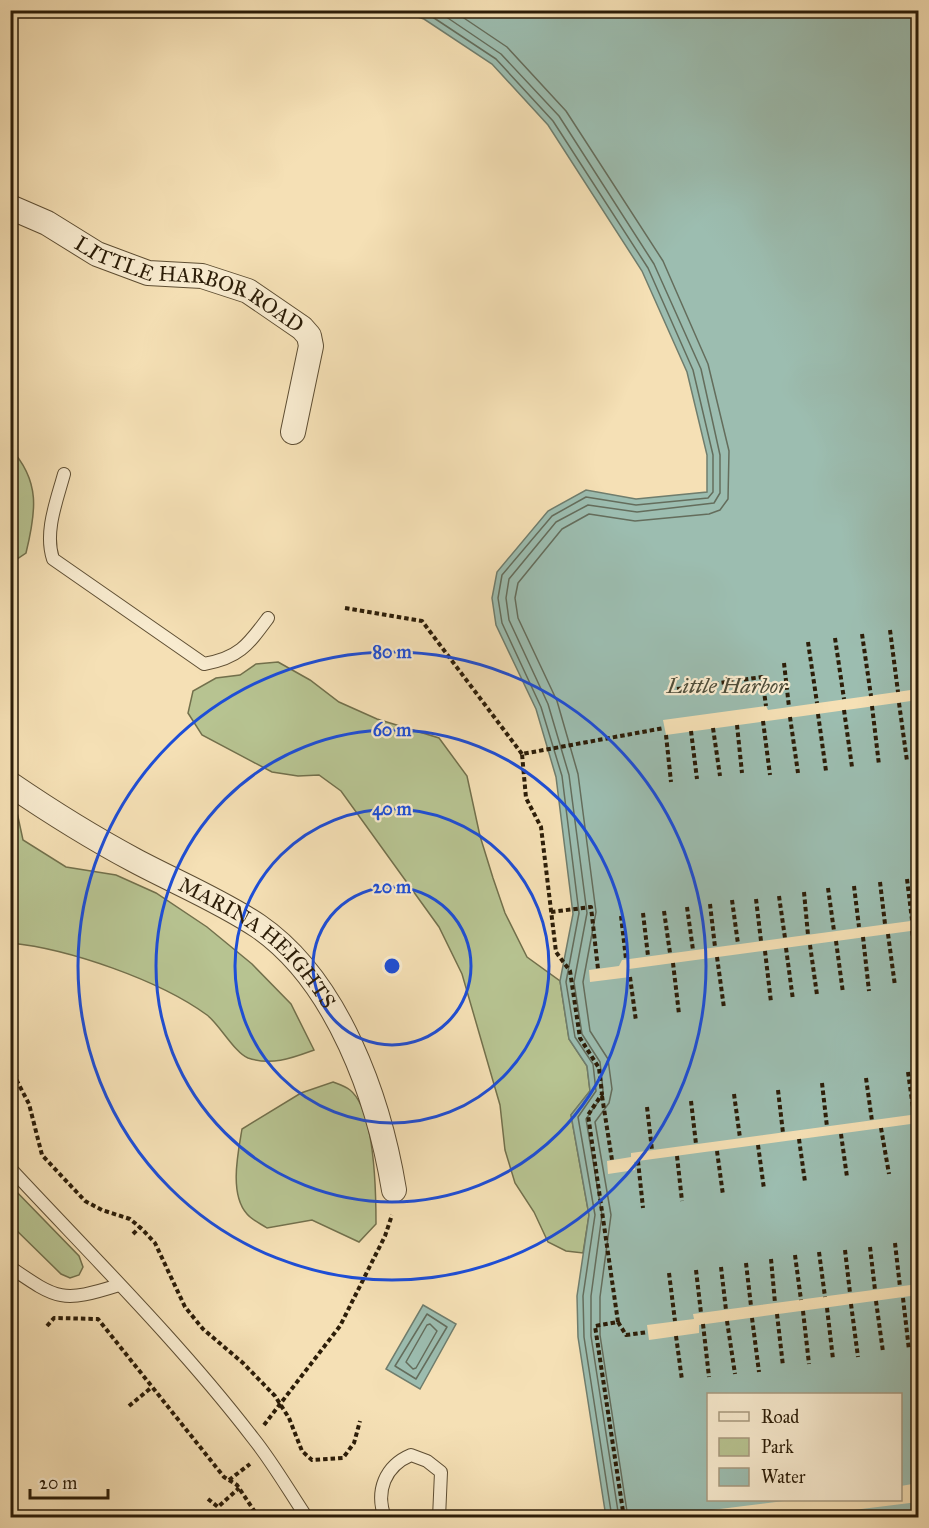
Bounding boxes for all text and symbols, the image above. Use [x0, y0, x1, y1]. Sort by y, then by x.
street label: LITTLE HARBOR ROAD [70, 230, 309, 338]
text: 80 m [372, 641, 412, 663]
water label: Little Harbor [666, 672, 789, 699]
text: 60 m [373, 719, 412, 741]
text: 40 m [372, 798, 413, 821]
street label: MARINA HEIGHTS [174, 872, 341, 1013]
text: 20 m [373, 876, 412, 898]
centre of rings [382, 956, 402, 976]
legend [707, 1393, 902, 1501]
text: Road [761, 1406, 799, 1428]
text: Park [761, 1436, 794, 1458]
scale bar [30, 1462, 108, 1500]
text: Water [761, 1466, 806, 1488]
text: 20 m [39, 1472, 77, 1494]

